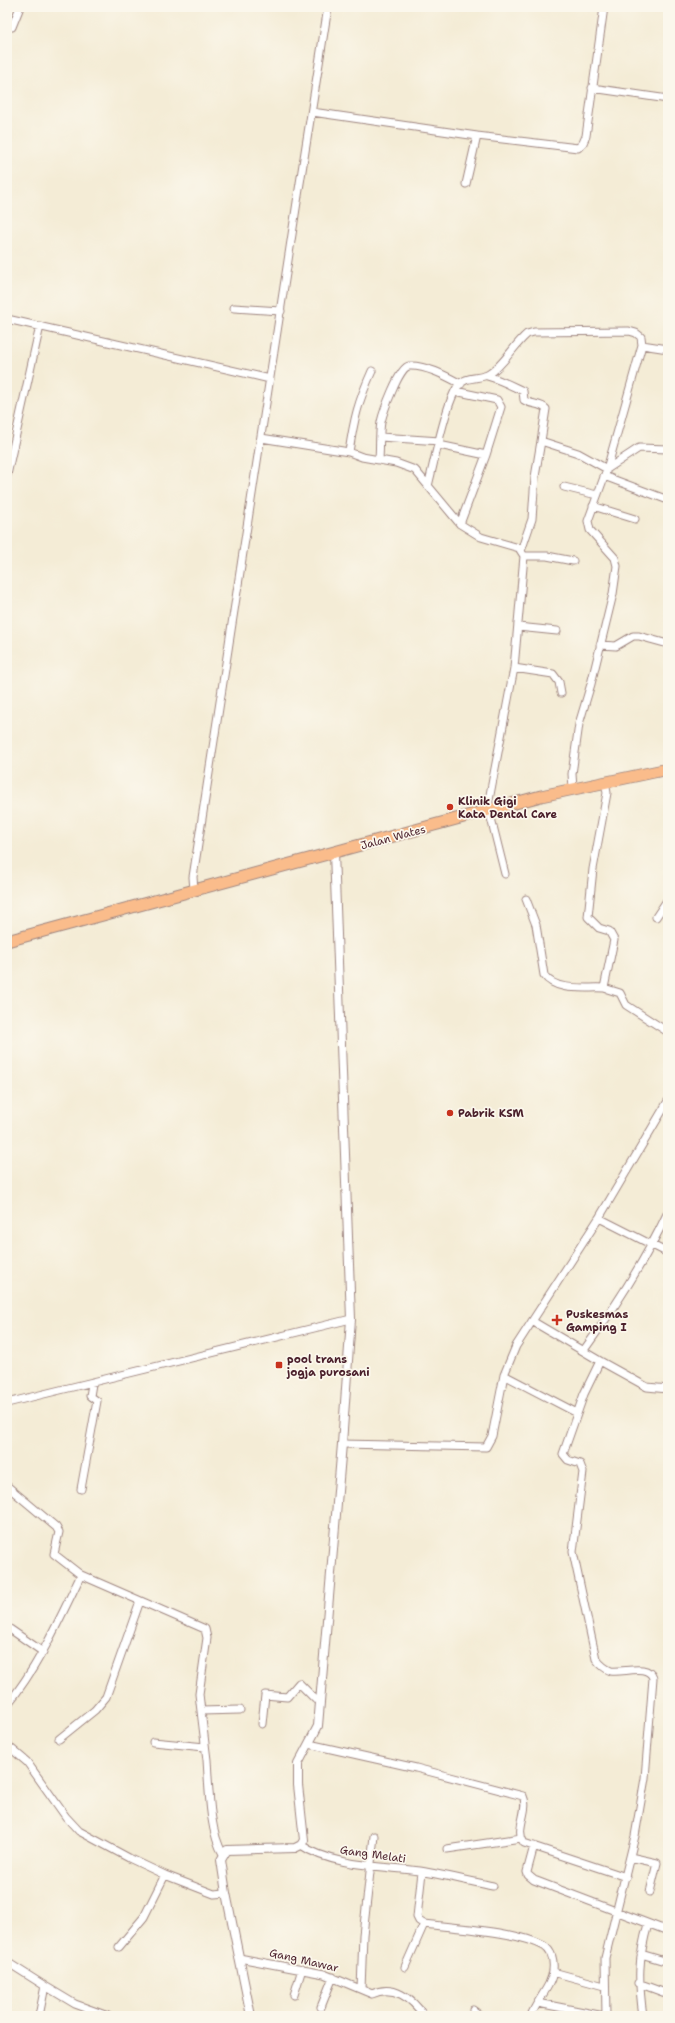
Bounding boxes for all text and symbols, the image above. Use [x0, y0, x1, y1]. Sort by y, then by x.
place label: Klinik Gigi Kata Dental Care [458, 794, 558, 822]
marker: Klinik Gigi Kata Dental Care [445, 802, 455, 812]
street label: Jalan Wates [359, 822, 427, 853]
place label: Pabrik KSM [458, 1106, 524, 1121]
marker: Pabrik KSM [445, 1108, 455, 1118]
place label: Puskesmas Gamping I [566, 1307, 628, 1335]
marker: Puskesmas Gamping I [551, 1314, 563, 1326]
place label: pool trans jogja purosani [286, 1352, 370, 1380]
marker: pool trans jogja purosani [274, 1360, 284, 1370]
street label: Gang Melati [339, 1842, 407, 1867]
street label: Gang Mawar [268, 1945, 340, 1976]

